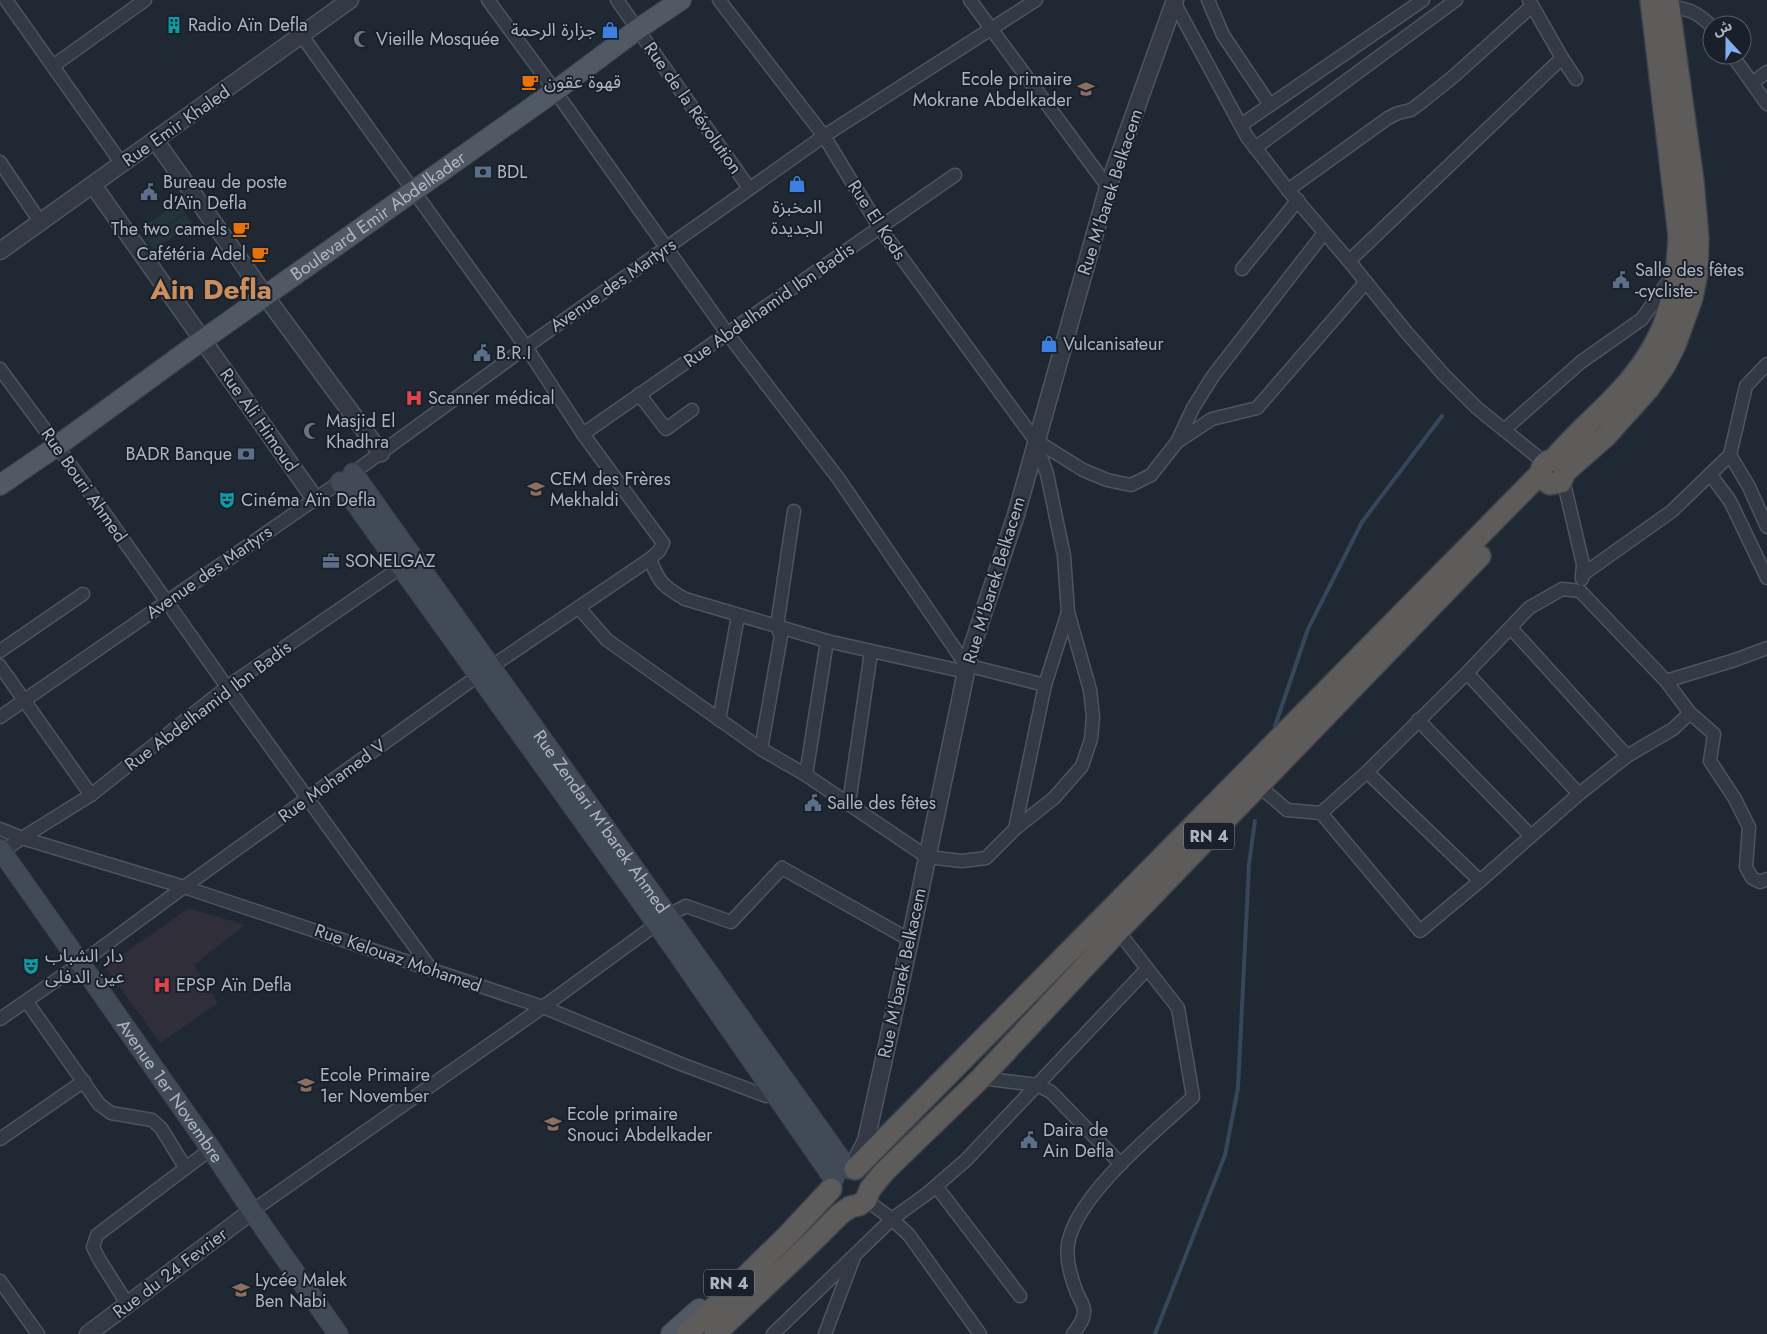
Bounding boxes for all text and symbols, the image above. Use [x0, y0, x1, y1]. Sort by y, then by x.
place label: Radio Aïn Defla [188, 12, 308, 38]
building icon: Radio Aïn Defla [164, 15, 184, 35]
north arrow [1702, 15, 1752, 65]
text: ش [1710, 15, 1735, 41]
place label: جزارة الرحمة [511, 17, 596, 43]
shop icon: جزارة الرحمة [600, 20, 620, 40]
place label: Vieille Mosquée [376, 26, 499, 52]
mosque icon: Vieille Mosquée [352, 29, 372, 49]
street label: Rue de la Révolution [638, 37, 748, 179]
place label: Ecole primaire Mokrane Abdelkader [913, 66, 1073, 113]
place label: قهوة عقون [544, 69, 621, 95]
cafe icon: قهوة عقون [520, 72, 540, 92]
street label: Rue Emir Khaled [117, 79, 235, 173]
school or university icon: Ecole primaire Mokrane Abdelkader [1076, 79, 1096, 99]
street label: Rue M'barek Belkacem [1071, 106, 1149, 278]
street label: Boulevard Emir Abdelkader [285, 145, 472, 287]
place label: BDL [497, 159, 527, 185]
bank icon: BDL [473, 162, 493, 182]
place label: Bureau de poste d'Aïn Defla [163, 169, 287, 216]
shop icon: اامخبزة الجديدة [787, 174, 807, 194]
street label: Rue El Kods [841, 175, 913, 265]
public building icon: Bureau de poste d'Aïn Defla [139, 182, 159, 202]
place label: اامخبزة الجديدة [771, 194, 823, 241]
place label: The two camels [111, 216, 227, 242]
cafe icon: The two camels [231, 219, 251, 239]
street label: Avenue des Martyrs [545, 232, 681, 338]
street label: Rue Abdelhamid Ibn Badis [678, 236, 860, 374]
place label: Cafétéria Adel [137, 241, 246, 267]
cafe icon: Cafétéria Adel [250, 244, 270, 264]
place label: Salle des fêtes -cycliste- [1635, 257, 1744, 304]
district label: Ain Defla [149, 269, 272, 310]
public building icon: Salle des fêtes -cycliste- [1611, 270, 1631, 290]
place label: Vulcanisateur [1063, 331, 1165, 357]
shop icon: Vulcanisateur [1039, 334, 1059, 354]
place label: B.R.I [496, 340, 531, 366]
public building icon: B.R.I [472, 343, 492, 363]
street label: Rue Ali Himoud [214, 363, 304, 477]
place label: Scanner médical [428, 385, 555, 411]
hospital icon: Scanner médical [404, 388, 424, 408]
place label: Masjid El Khadhra [326, 408, 395, 455]
mosque icon: Masjid El Khadhra [302, 421, 322, 441]
street label: Rue Bouri Ahmed [35, 422, 133, 548]
place label: BADR Banque [125, 441, 232, 467]
bank icon: BADR Banque [236, 444, 256, 464]
place label: CEM des Frères Mekhaldi [550, 466, 671, 513]
school or university icon: CEM des Frères Mekhaldi [526, 479, 546, 499]
place label: Cinéma Aïn Defla [241, 487, 376, 513]
theatre icon: Cinéma Aïn Defla [217, 490, 237, 510]
street label: Rue M'barek Belkacem [956, 493, 1032, 667]
street label: Avenue des Martyrs [141, 519, 277, 625]
place label: SONELGAZ [345, 548, 436, 574]
office icon: SONELGAZ [321, 551, 341, 571]
street label: Rue Abdelhamid Ibn Badis [119, 635, 297, 777]
street label: Rue Zendari M'barek Ahmed [527, 725, 675, 919]
street label: Rue Mohamed V [273, 733, 391, 829]
place label: Salle des fêtes [827, 790, 936, 816]
public building icon: Salle des fêtes [803, 793, 823, 813]
road number: RN 4 [1184, 822, 1234, 849]
street label: Rue M'barek Belkacem [871, 886, 933, 1060]
street label: Rue Kelouaz Mohamed [311, 917, 485, 999]
place label: دار الشباب عين الدفلى [45, 943, 125, 990]
theatre icon: دار الشباب عين الدفلى [21, 956, 41, 976]
place label: EPSP Aïn Defla [176, 972, 292, 998]
hospital icon: EPSP Aïn Defla [152, 975, 172, 995]
street label: Avenue 1er Novembre [111, 1014, 230, 1168]
place label: Ecole Primaire 1er November [320, 1062, 430, 1109]
school or university icon: Ecole Primaire 1er November [296, 1075, 316, 1095]
place label: Ecole primaire Snouci Abdelkader [567, 1101, 713, 1148]
school or university icon: Ecole primaire Snouci Abdelkader [543, 1114, 563, 1134]
place label: Daira de Ain Defla [1043, 1117, 1114, 1164]
public building icon: Daira de Ain Defla [1019, 1130, 1039, 1150]
street label: Rue du 24 Fevrier [107, 1221, 233, 1325]
place label: Lycée Malek Ben Nabi [255, 1267, 347, 1314]
road number: RN 4 [704, 1270, 754, 1296]
school or university icon: Lycée Malek Ben Nabi [231, 1280, 251, 1300]

